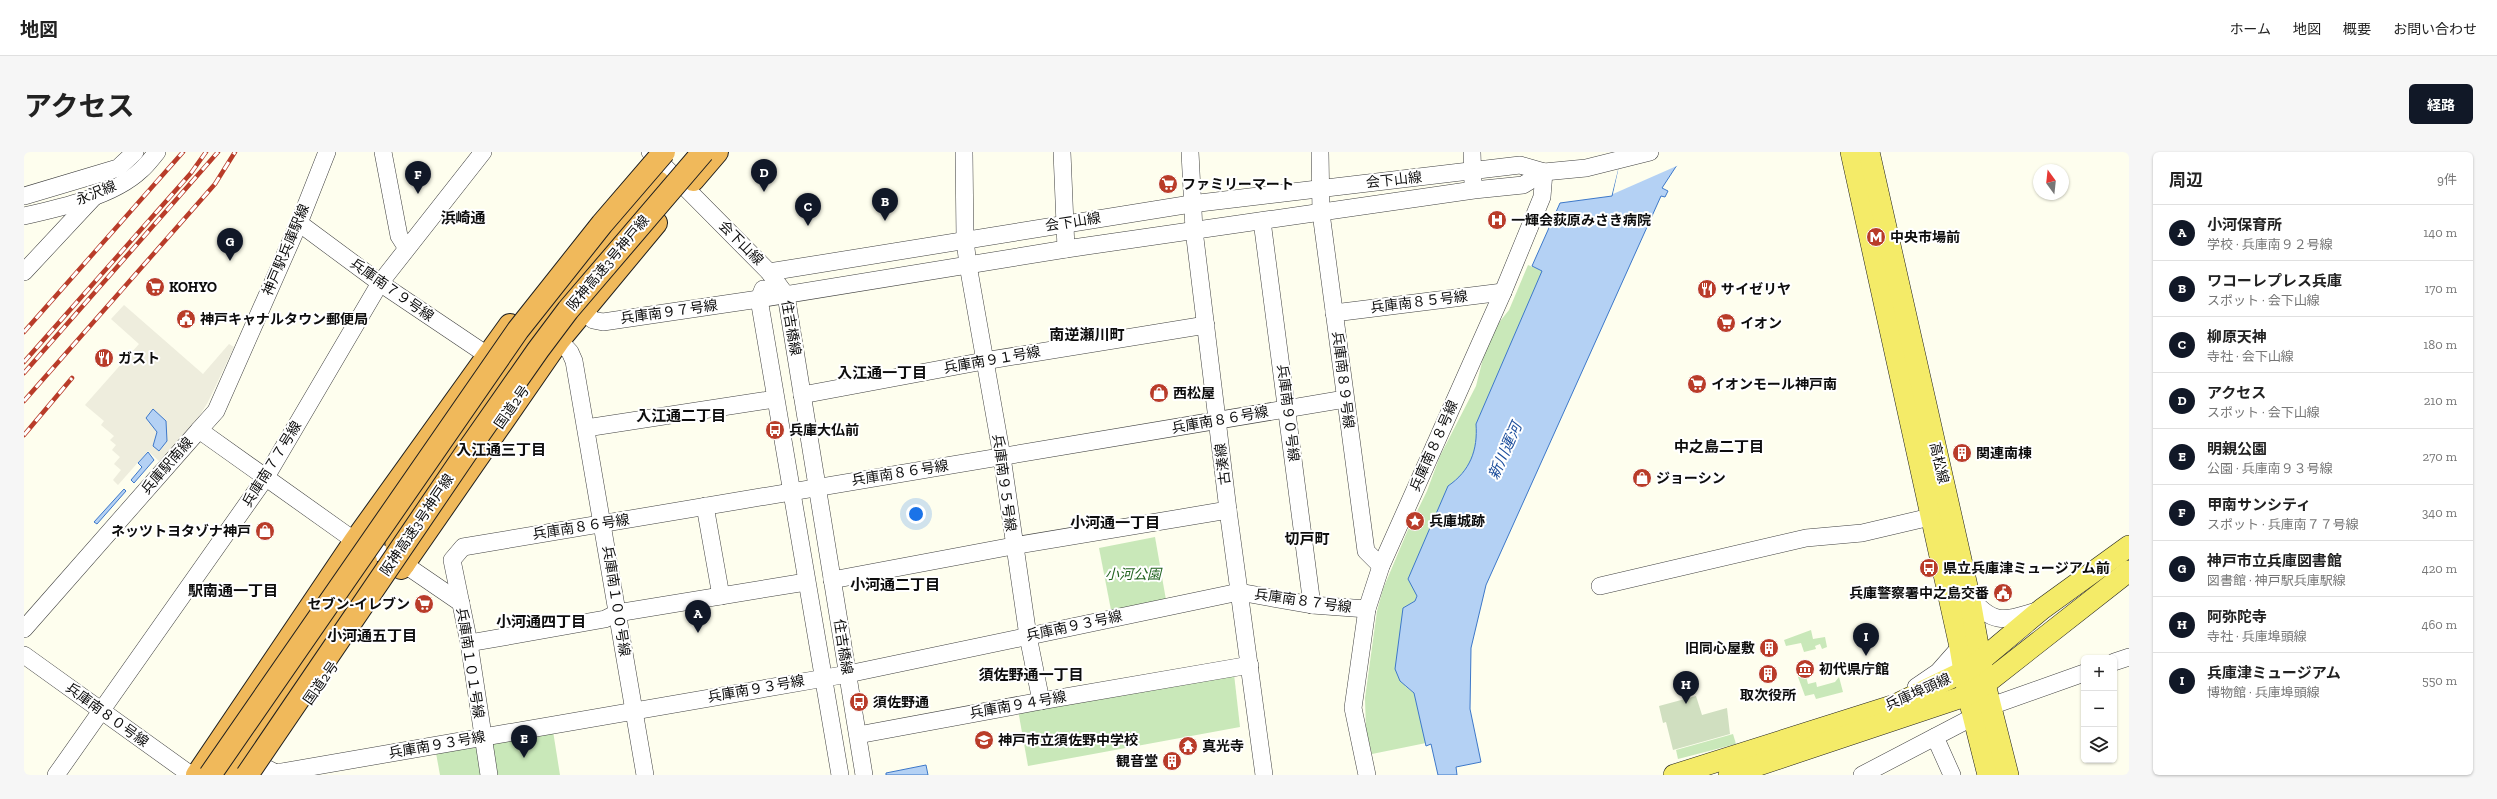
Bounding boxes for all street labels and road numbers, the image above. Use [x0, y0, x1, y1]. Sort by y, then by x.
street label: 会下山線 [1365, 169, 1423, 191]
street label: 永沢線 [73, 177, 119, 209]
street label: 神戸駅兵庫駅線 [259, 202, 313, 298]
street label: 会下山線 [1044, 209, 1102, 235]
street label: 阪神高速3号神戸線 [563, 212, 653, 314]
street label: 会下山線 [715, 217, 767, 269]
street label: 兵庫南７９号線 [347, 255, 437, 325]
street label: 兵庫南８５号線 [1369, 288, 1469, 316]
street label: 兵庫南９７号線 [619, 297, 719, 327]
street label: 住吉橋線 [778, 299, 804, 357]
street label: 兵庫南８９号線 [1329, 330, 1357, 430]
street label: 兵庫南９１号線 [942, 343, 1042, 377]
street label: 兵庫南９０号線 [1274, 363, 1302, 463]
street label: 国道2号 [491, 382, 533, 432]
street label: 兵庫南８８号線 [1406, 398, 1462, 494]
street label: 兵庫南８６号線 [1170, 403, 1270, 437]
street label: 兵庫南７７号線 [239, 418, 305, 510]
street label: 兵庫南９５号線 [989, 433, 1019, 533]
street label: 兵庫駅南線 [138, 434, 196, 498]
street label: 高松線 [1926, 441, 1952, 485]
street label: 古湊線 [1212, 442, 1234, 486]
street label: 兵庫南８６号線 [850, 457, 950, 489]
street label: 阪神高速3号神戸線 [377, 471, 457, 579]
street label: 兵庫南８６号線 [531, 511, 631, 543]
street label: 兵庫南１００号線 [599, 544, 633, 658]
street label: 兵庫南８７号線 [1253, 586, 1353, 616]
street label: 兵庫南１０１号線 [453, 606, 487, 720]
street label: 兵庫南９３号線 [1024, 607, 1124, 645]
street label: 住吉橋線 [830, 618, 856, 676]
street label: 国道2号 [300, 658, 342, 708]
street label: 兵庫埠頭線 [1883, 670, 1953, 714]
street label: 兵庫南９３号線 [706, 672, 806, 706]
street label: 兵庫南８０号線 [62, 679, 152, 751]
street label: 兵庫南９４号線 [968, 688, 1068, 722]
street label: 兵庫南９３号線 [387, 728, 487, 762]

